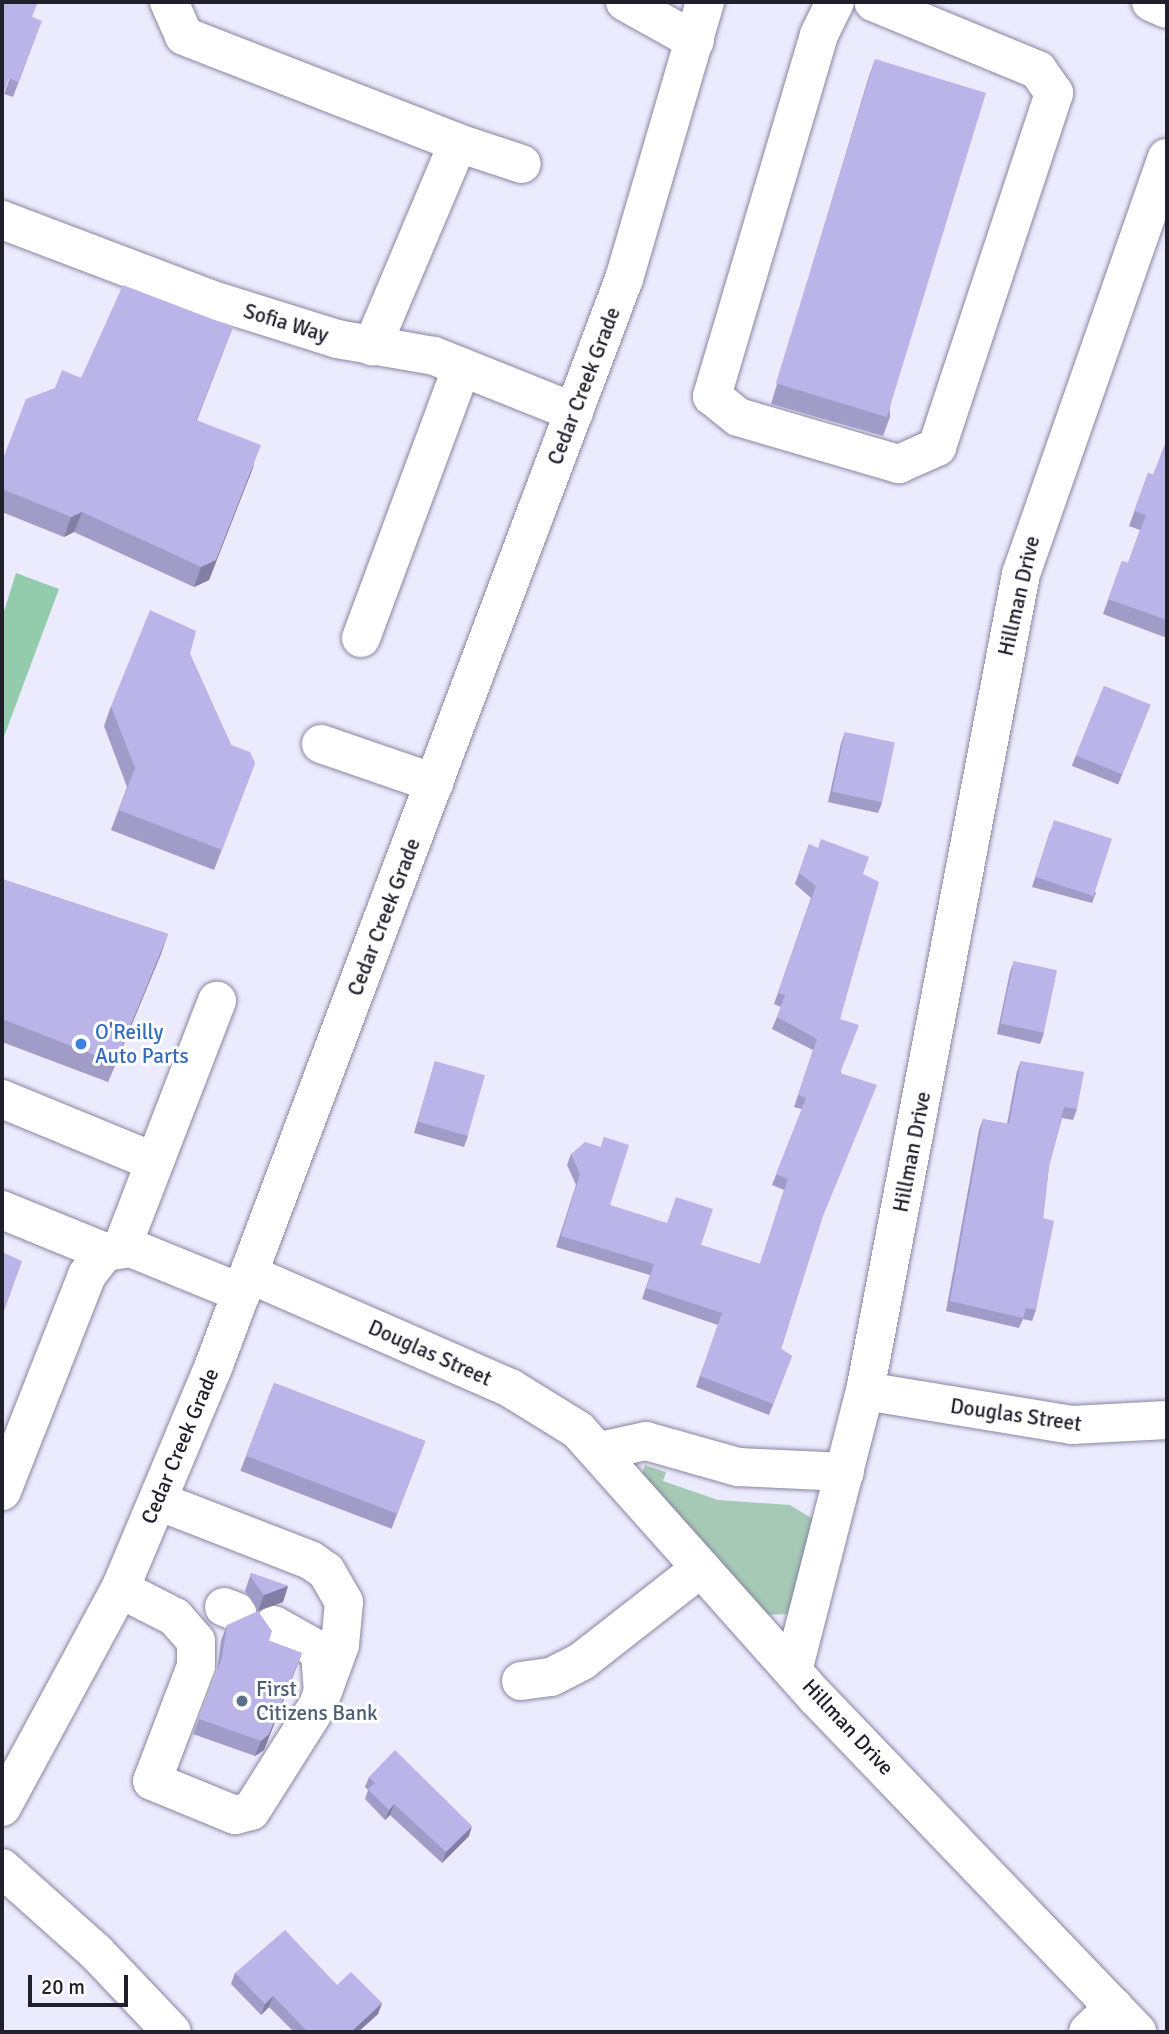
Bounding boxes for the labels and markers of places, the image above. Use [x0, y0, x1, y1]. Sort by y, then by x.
place label: O'Reilly Auto Parts [95, 1019, 189, 1069]
marker: O'Reilly Auto Parts [73, 1036, 89, 1052]
place label: First Citizens Bank [256, 1676, 378, 1726]
marker: First Citizens Bank [234, 1693, 250, 1709]

